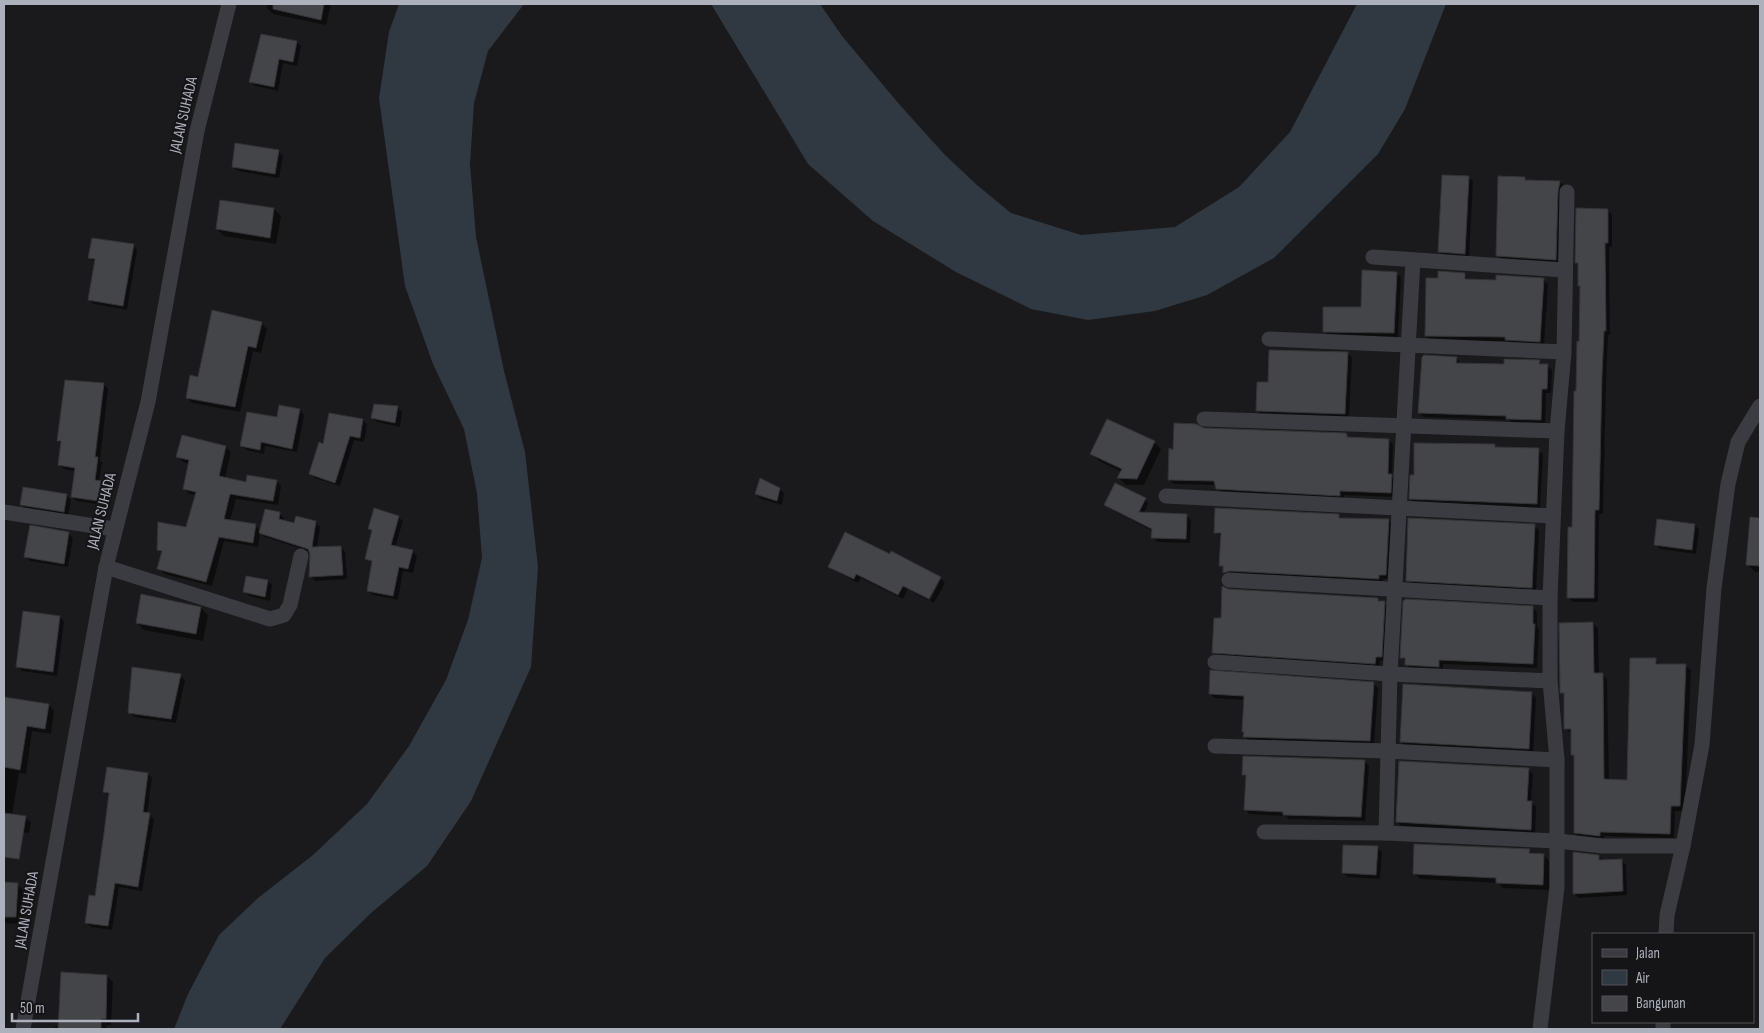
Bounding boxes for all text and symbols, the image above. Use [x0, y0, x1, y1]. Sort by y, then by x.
street label: JALAN SUHADA [166, 75, 202, 156]
street label: JALAN SUHADA [83, 471, 121, 552]
street label: JALAN SUHADA [11, 870, 43, 951]
legend [1592, 933, 1754, 1023]
text: Jalan [1635, 944, 1660, 963]
text: Air [1635, 969, 1650, 988]
scale bar [12, 990, 139, 1022]
text: Bangunan [1636, 994, 1686, 1013]
text: 50 m [20, 999, 45, 1018]

